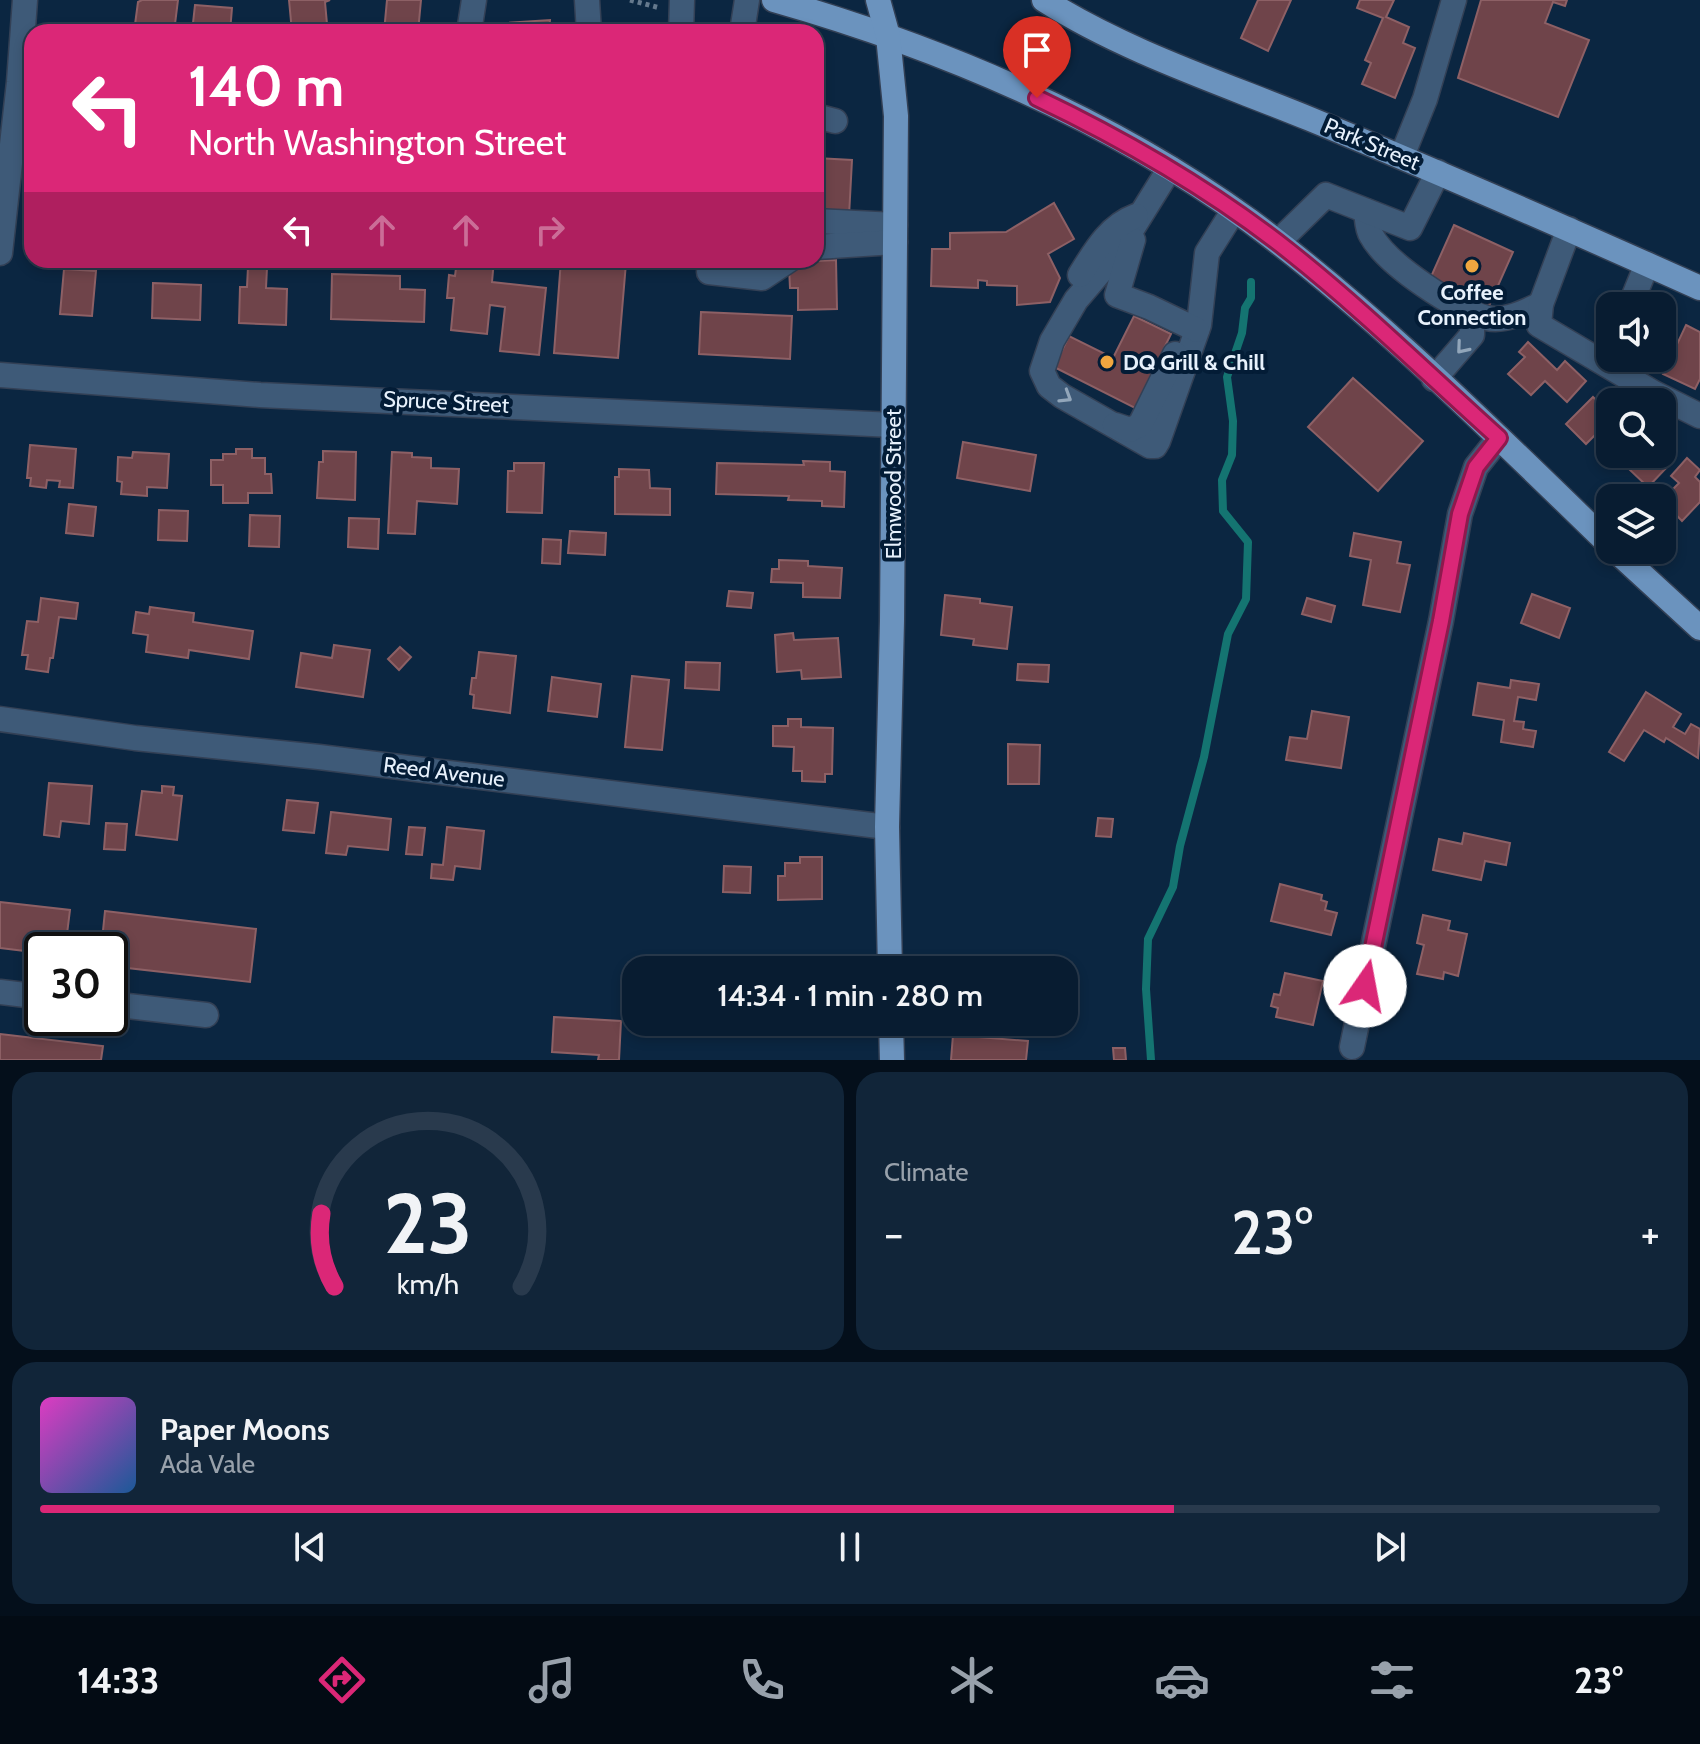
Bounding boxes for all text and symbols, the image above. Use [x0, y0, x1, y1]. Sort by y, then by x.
pin [1003, 16, 1071, 98]
icon: arrive [1015, 28, 1059, 72]
text: 140 m [188, 52, 344, 120]
icon: left [56, 56, 160, 160]
street label: Park Street [1320, 112, 1424, 176]
text: North Washington Street [188, 120, 566, 164]
icon: left [276, 208, 320, 252]
icon: ahead [360, 208, 404, 252]
icon: ahead [444, 208, 488, 252]
icon: right [528, 208, 572, 252]
marker: Coffee Connection [1463, 257, 1481, 275]
place label: Coffee Connection [1418, 279, 1526, 331]
map controls [1596, 292, 1676, 564]
button: sound [1596, 292, 1676, 372]
one-way arrow [1457, 339, 1471, 354]
place label: DQ Grill & Chill [1123, 349, 1265, 376]
marker: DQ Grill & Chill [1098, 353, 1116, 371]
street label: Spruce Street [382, 385, 510, 419]
one-way arrow [1057, 388, 1072, 403]
button: search [1596, 388, 1676, 468]
street label: Elmwood Street [880, 408, 907, 559]
button: layers [1596, 484, 1676, 564]
street label: Reed Avenue [382, 751, 506, 793]
speed limit sign: 30 [24, 932, 128, 1036]
position arrow [1323, 944, 1407, 1028]
text: 14:34 · 1 min · 280 m [717, 977, 983, 1014]
text: Climate [884, 1156, 969, 1188]
text: 23 [384, 1173, 472, 1274]
text: 23° [1231, 1196, 1313, 1269]
text: − [884, 1207, 903, 1260]
text: + [1641, 1207, 1660, 1260]
text: km/h [397, 1266, 459, 1301]
text: Paper Moons [160, 1411, 330, 1448]
text: Ada Vale [160, 1448, 255, 1480]
icon: previous [288, 1525, 332, 1569]
icon: pause [828, 1525, 872, 1569]
icon: next [1368, 1525, 1412, 1569]
icon: directions [314, 1652, 370, 1708]
icon: music [524, 1652, 580, 1708]
icon: phone [734, 1652, 790, 1708]
icon: climate [944, 1652, 1000, 1708]
icon: car [1154, 1652, 1210, 1708]
icon: filters [1364, 1652, 1420, 1708]
text: 14:33 [77, 1658, 159, 1702]
text: 23° [1574, 1658, 1623, 1702]

